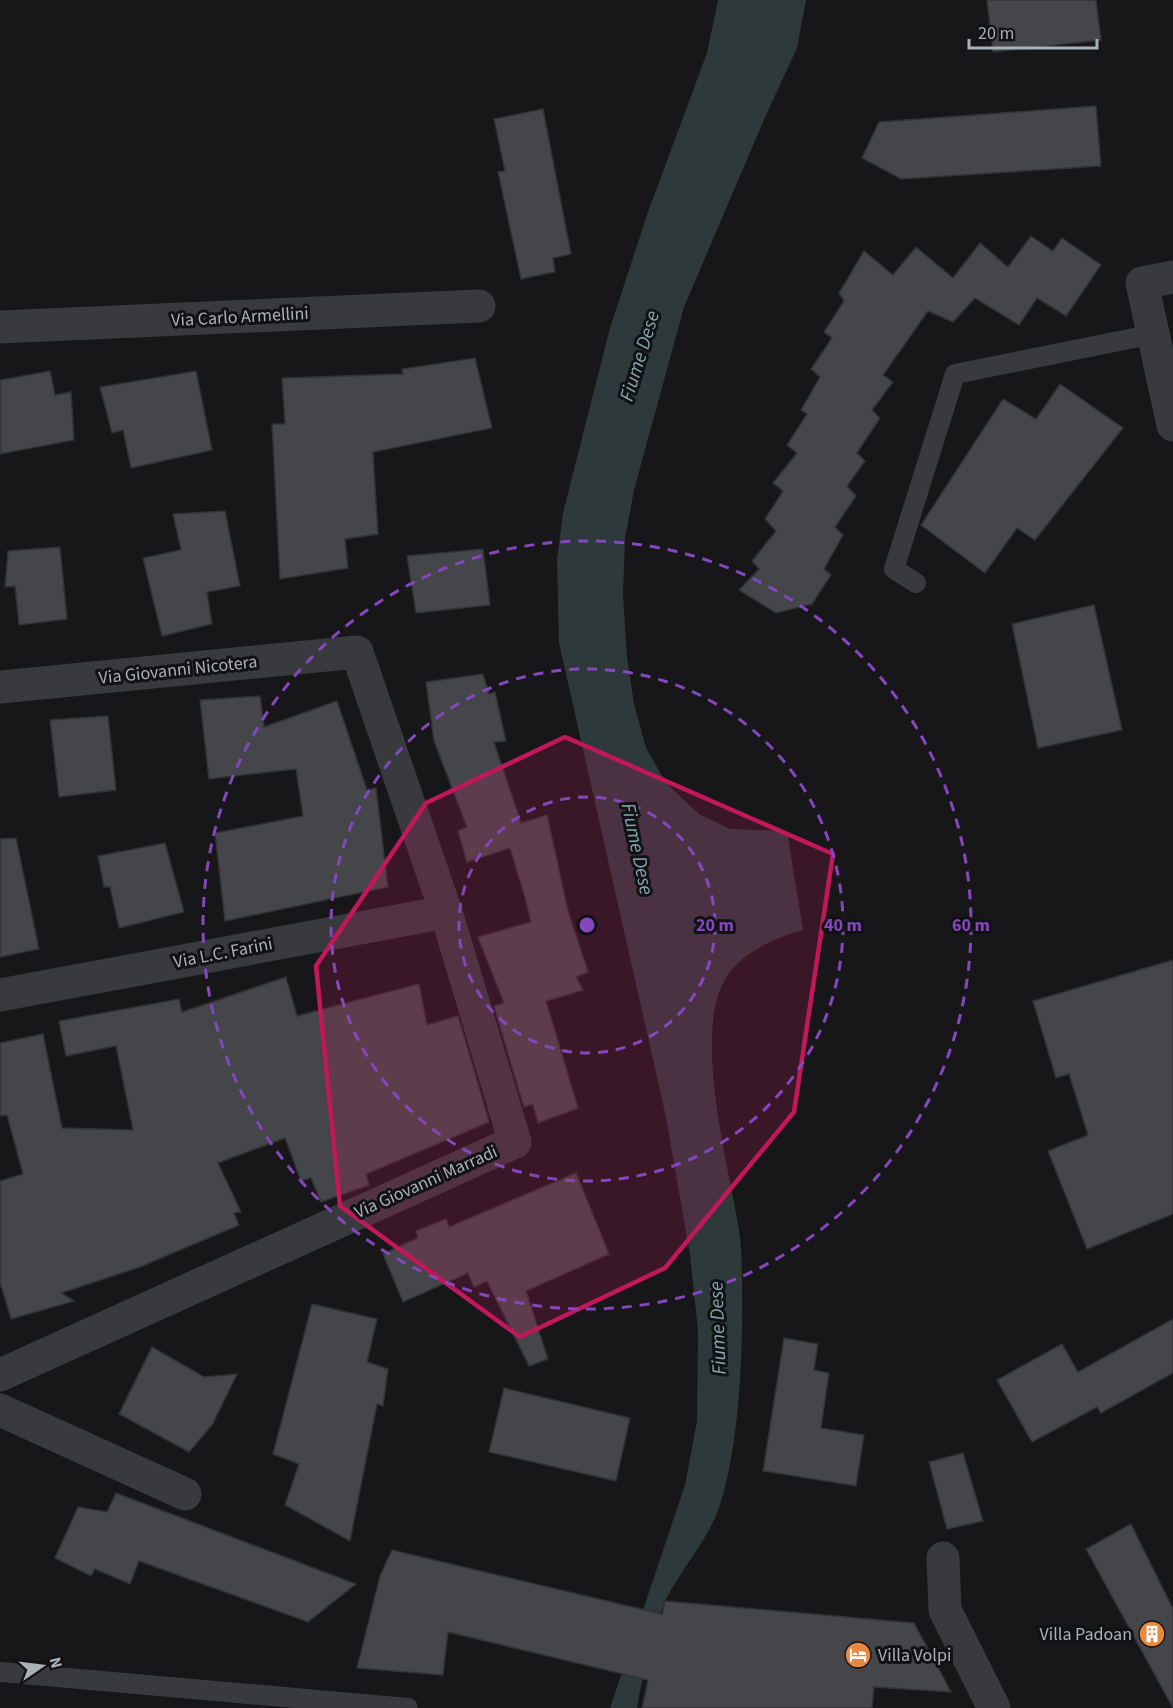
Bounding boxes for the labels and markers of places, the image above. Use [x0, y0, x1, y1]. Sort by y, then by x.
centre of rings [577, 915, 597, 935]
building icon: Villa Padoan [1137, 1619, 1167, 1649]
place label: Villa Padoan [1040, 1622, 1132, 1647]
hotel icon: Villa Volpi [843, 1640, 873, 1670]
place label: Villa Volpi [878, 1643, 951, 1668]

